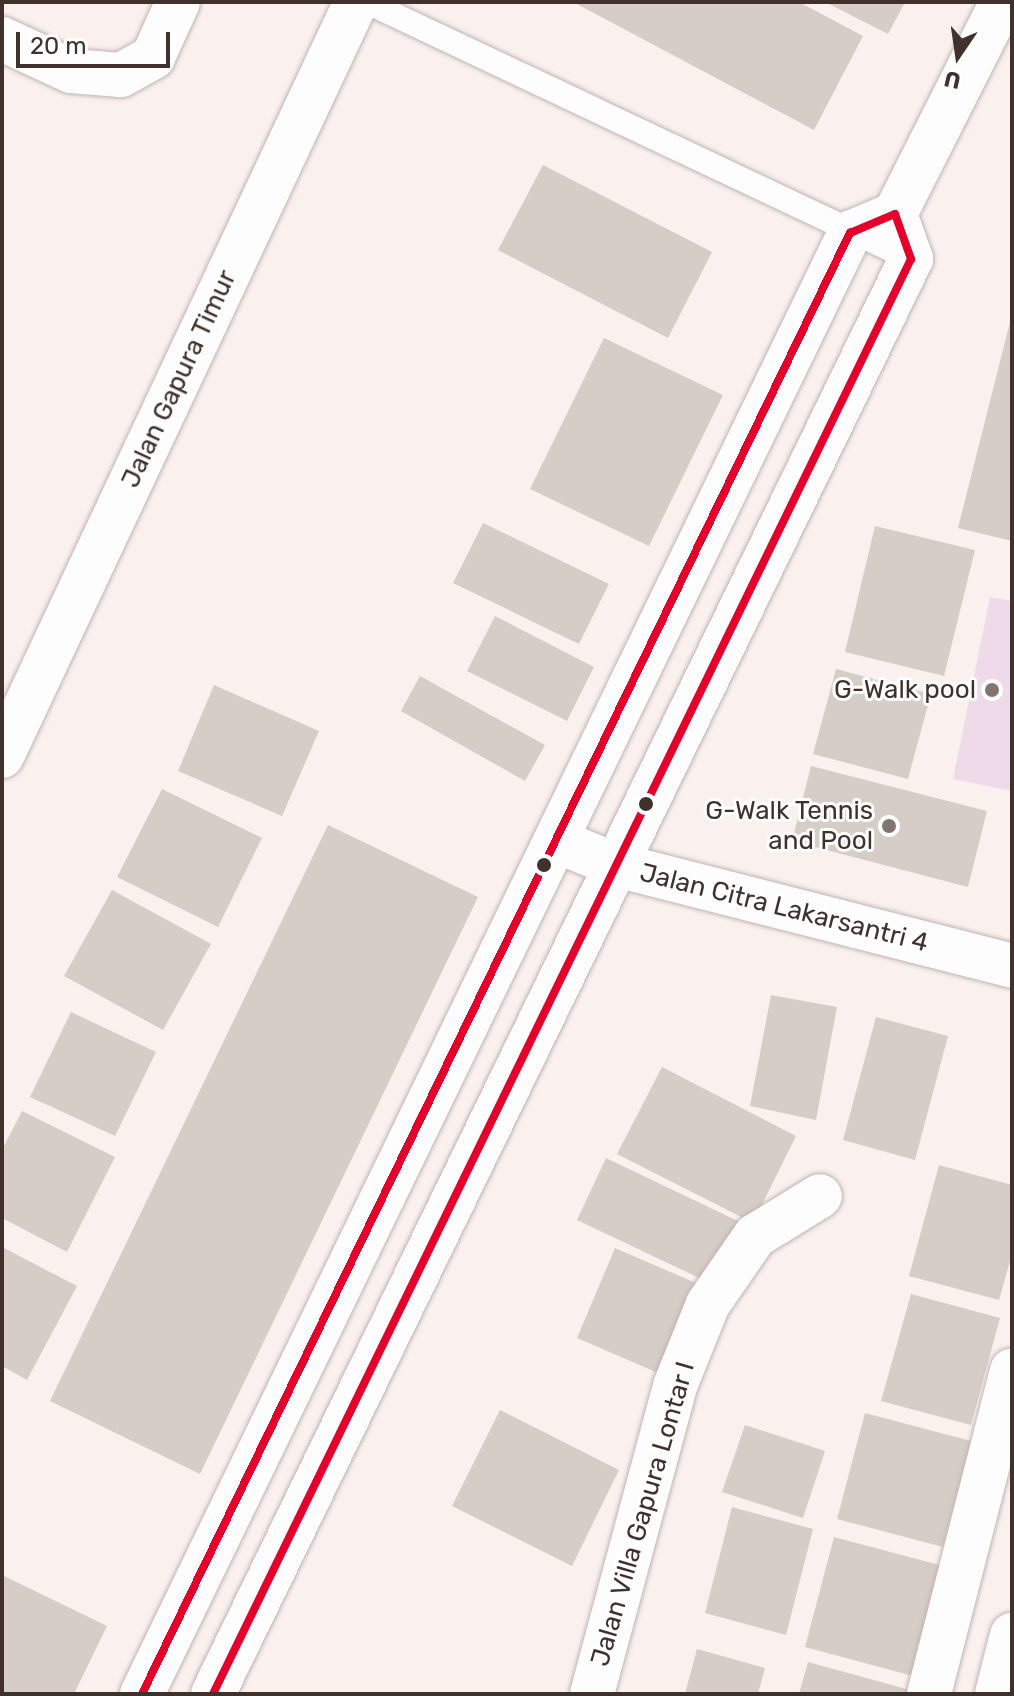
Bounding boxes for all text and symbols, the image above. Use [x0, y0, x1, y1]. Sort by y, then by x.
scale bar [20, 16, 174, 66]
north arrow [918, 16, 998, 96]
text: 20 m [30, 32, 87, 60]
text: U [942, 65, 963, 95]
street label: Jalan Gapura Timur [115, 265, 243, 493]
place label: G-Walk pool [834, 674, 976, 706]
marker: G-Walk pool [983, 681, 1001, 699]
place label: G-Walk Tennis and Pool [704, 795, 873, 856]
unlabelled marker [638, 796, 654, 812]
marker: G-Walk Tennis and Pool [880, 817, 898, 835]
unlabelled marker [536, 857, 552, 873]
street label: Jalan Citra Lakarsantri 4 [637, 857, 931, 959]
street label: Jalan Villa Gapura Lontar I [584, 1358, 702, 1670]

